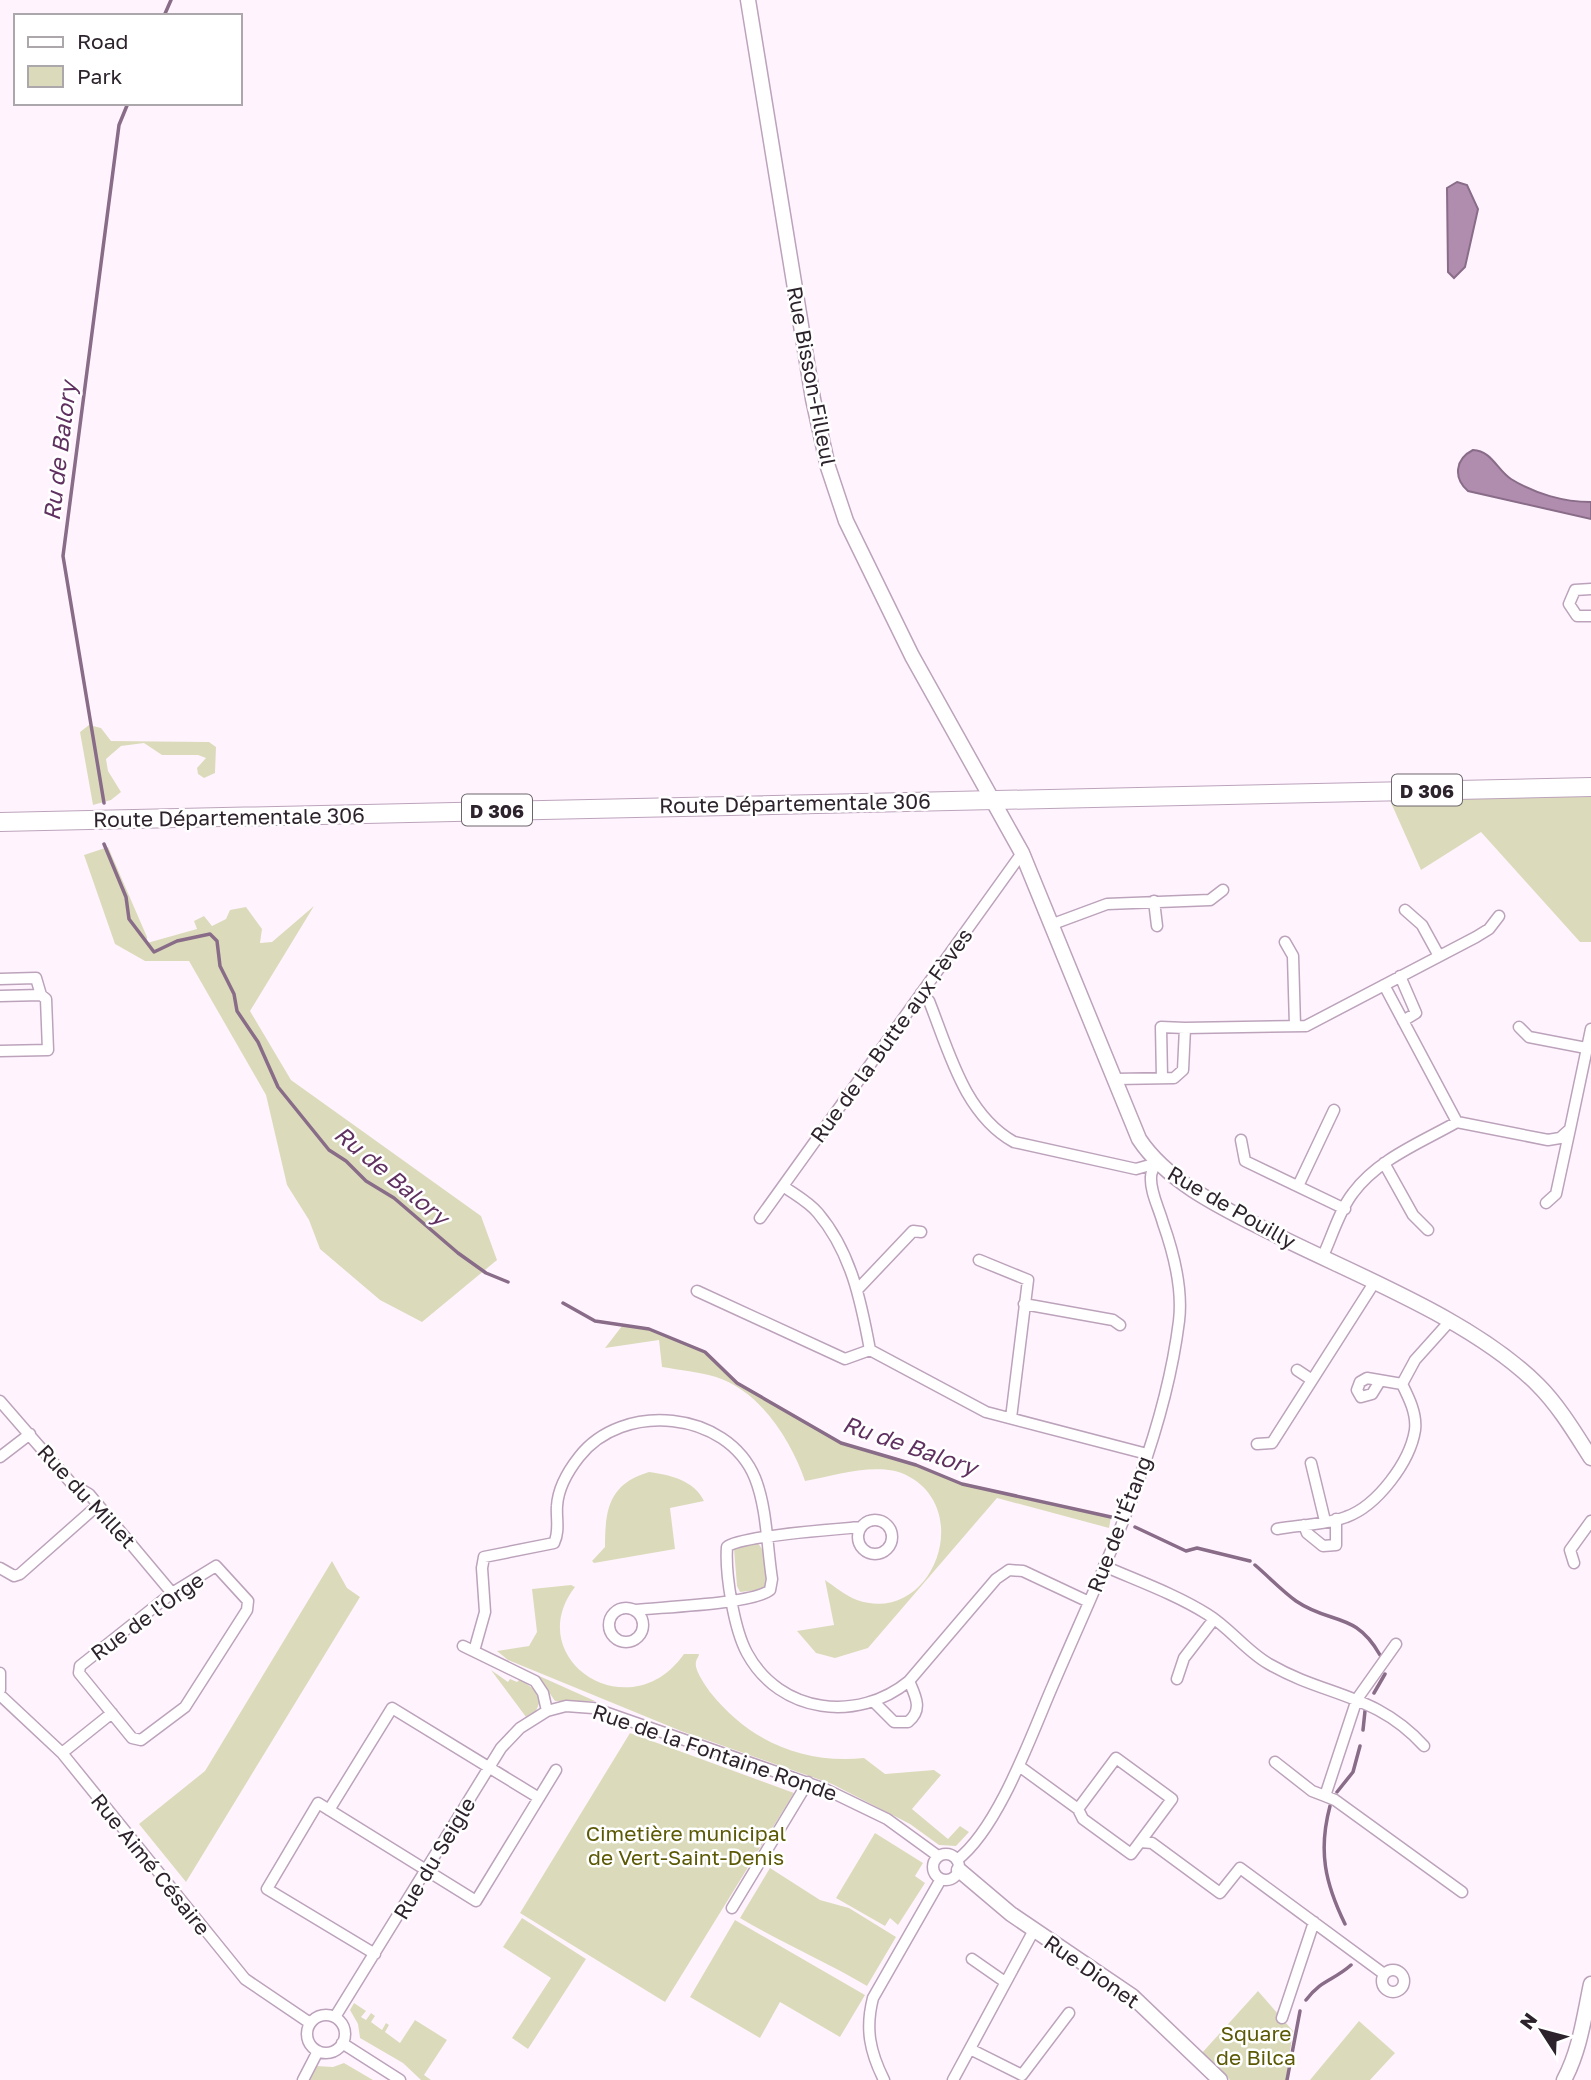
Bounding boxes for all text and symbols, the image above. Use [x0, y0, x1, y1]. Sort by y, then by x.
legend [14, 14, 242, 105]
text: Road [77, 28, 128, 54]
text: Park [77, 63, 123, 89]
street label: Rue Bisson-Filleul [782, 284, 842, 468]
water label: Ru de Balory [37, 377, 82, 522]
road number: D 306 [1392, 775, 1462, 806]
street label: Route Départementale 306 [659, 788, 931, 818]
road number: D 306 [462, 794, 532, 825]
street label: Route Départementale 306 [93, 802, 365, 832]
street label: Rue de la Butte aux Fèves [804, 923, 978, 1147]
water label: Ru de Balory [329, 1119, 457, 1233]
street label: Rue de Pouilly [1163, 1160, 1301, 1254]
water label: Ru de Balory [839, 1409, 984, 1482]
street label: Rue du Millet [32, 1439, 142, 1553]
street label: Rue de l'Étang [1081, 1452, 1157, 1596]
street label: Rue de l'Orge [85, 1566, 209, 1666]
street label: Rue de la Fontaine Ronde [589, 1698, 841, 1806]
street label: Rue Aimé Césaire [86, 1788, 216, 1940]
street label: Rue du Seigle [387, 1792, 481, 1924]
park label: Cimetière municipal de Vert-Saint-Denis [586, 1820, 786, 1870]
street label: Rue Dionet [1039, 1929, 1145, 2013]
north arrow [1507, 1996, 1577, 2066]
text: N [1514, 2008, 1541, 2033]
park label: Square de Bilca [1216, 2020, 1296, 2070]

